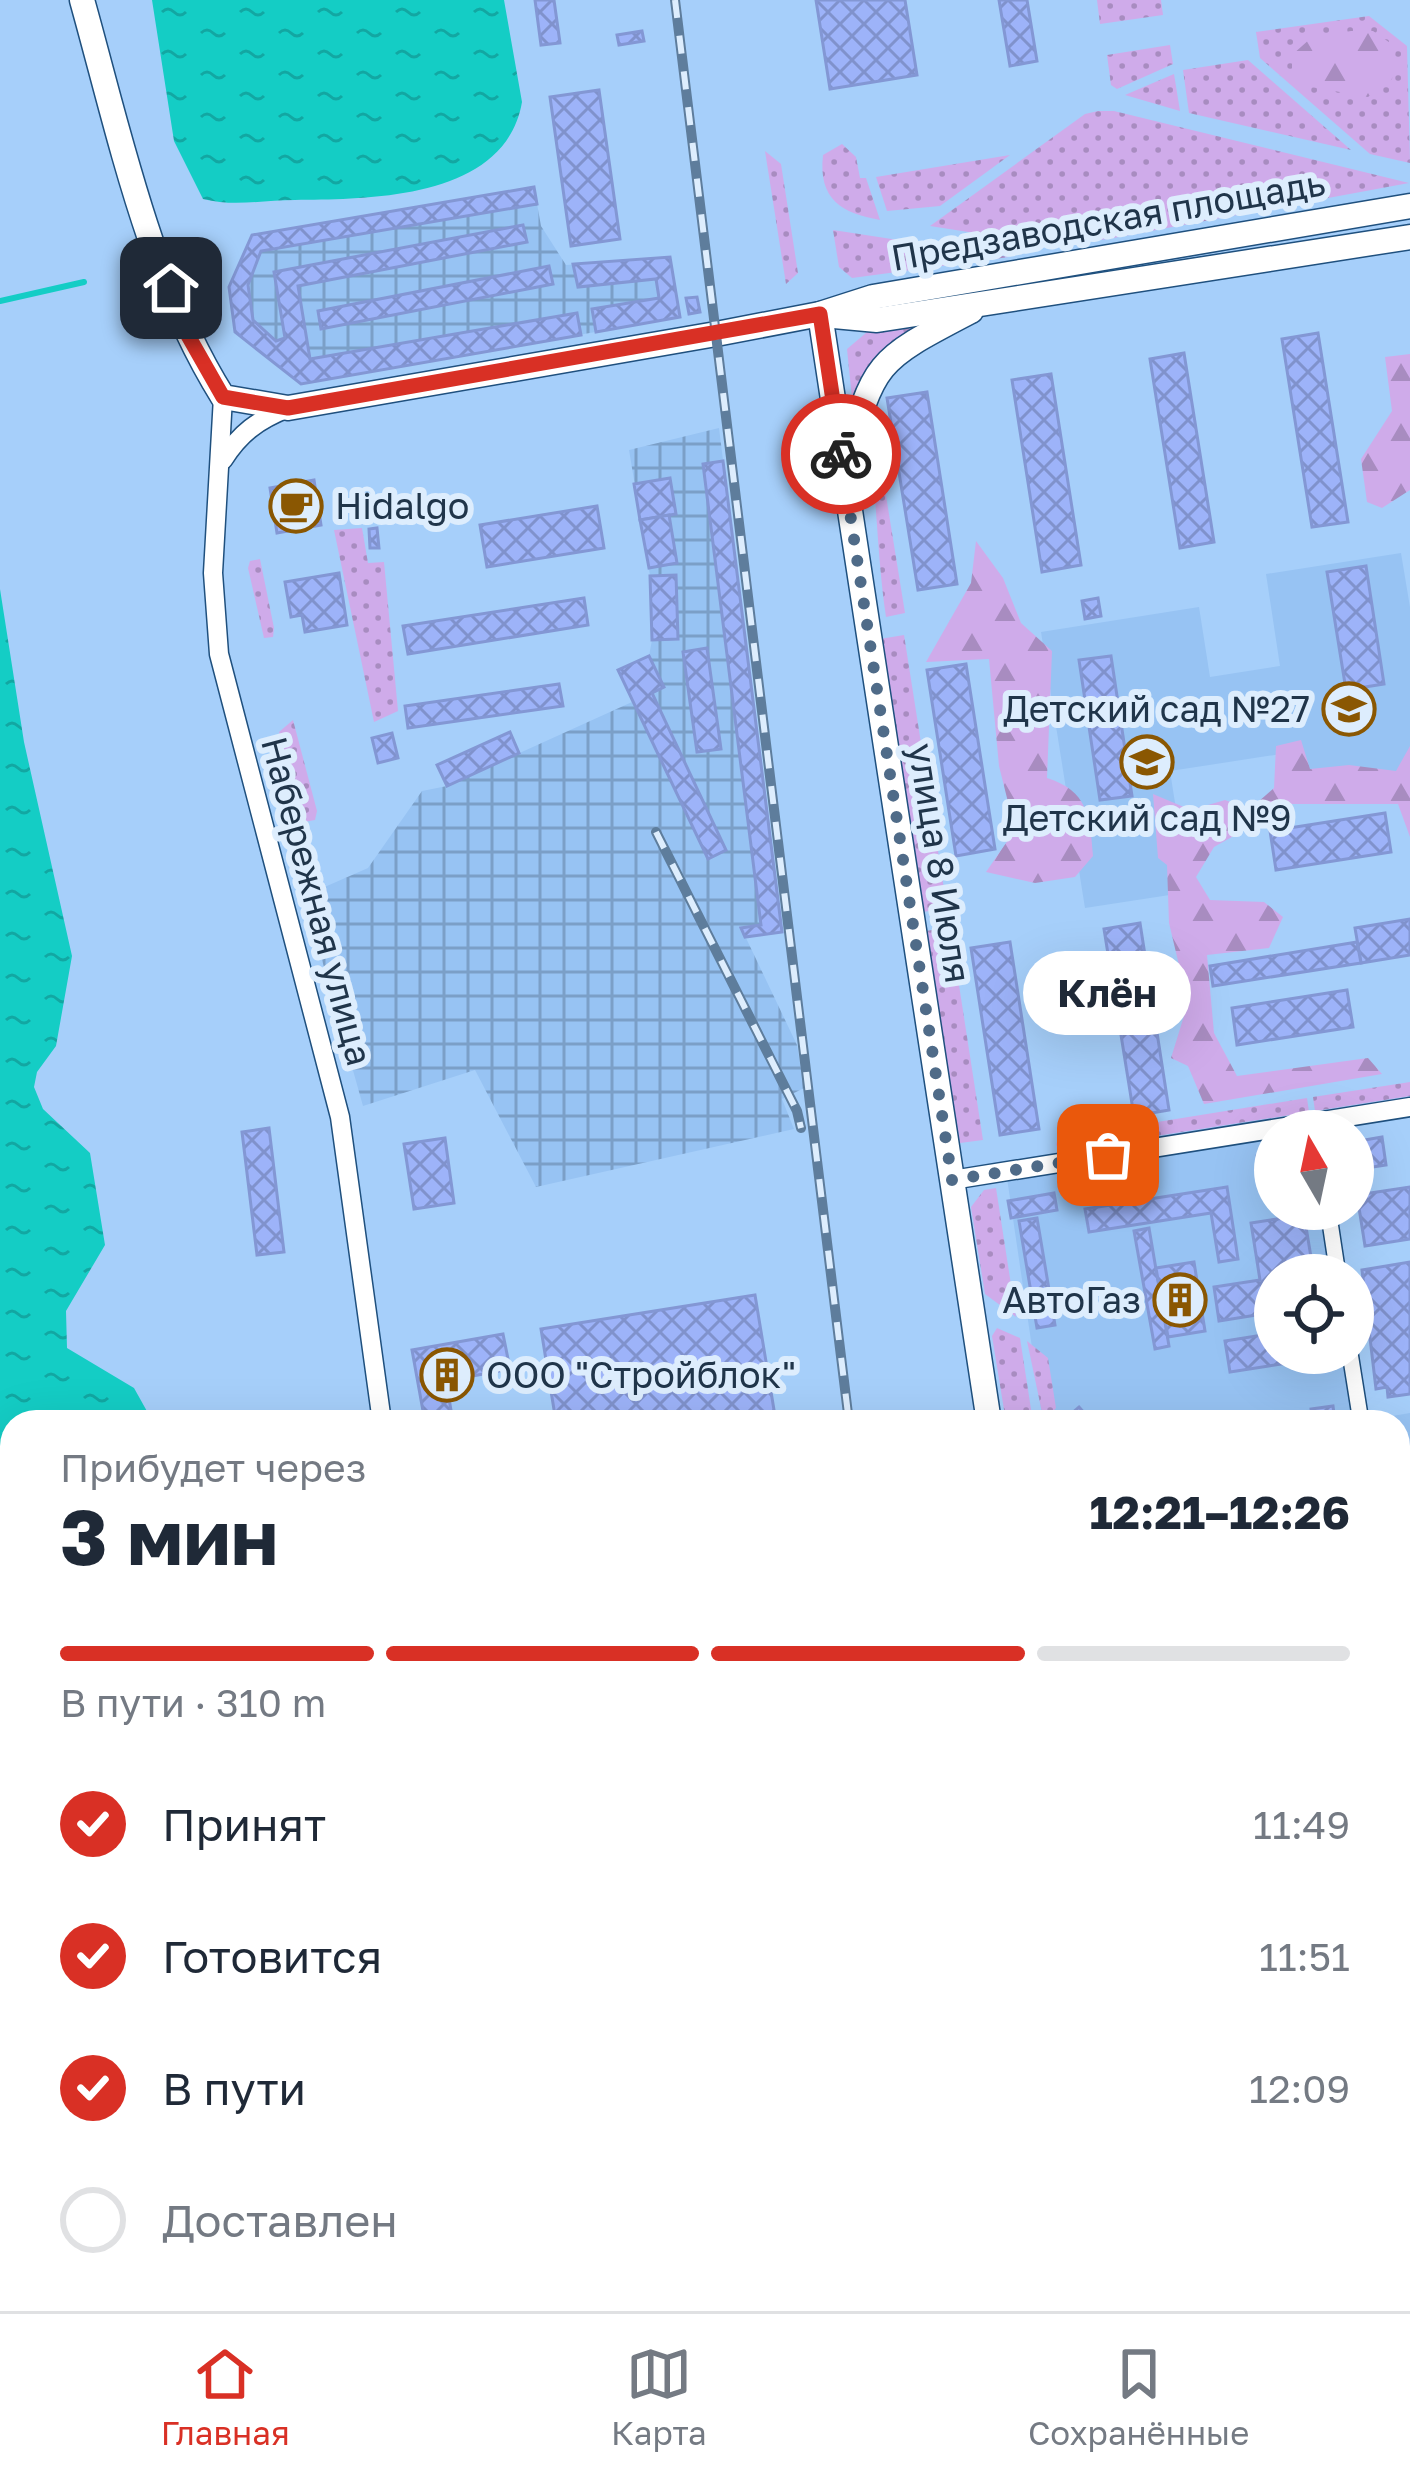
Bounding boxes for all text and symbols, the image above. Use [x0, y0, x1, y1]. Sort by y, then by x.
street label: Предзаводская площадь [888, 160, 1328, 279]
pin [120, 237, 222, 339]
icon: home [138, 255, 204, 321]
courier [781, 394, 901, 514]
icon: bike [808, 421, 874, 487]
cafe icon: Hidalgo [268, 478, 324, 534]
place label: Hidalgo [335, 484, 469, 527]
school or university icon: Детский сад №27 [1321, 681, 1377, 737]
place label: Детский сад №27 [1003, 687, 1310, 730]
street label: Набережная улица [253, 732, 382, 1070]
school or university icon: Детский сад №9 [1119, 734, 1175, 790]
street label: улица 8 Июля [900, 740, 981, 986]
place label: Детский сад №9 [1003, 796, 1291, 839]
callout: Клён [1024, 951, 1192, 1035]
text: Клён [1057, 969, 1157, 1016]
pin [1057, 1104, 1159, 1206]
north arrow [1254, 1110, 1374, 1230]
map controls [1254, 1110, 1374, 1374]
icon: bag [1075, 1122, 1141, 1188]
button: locate [1254, 1254, 1374, 1374]
building icon: АвтоГаз [1152, 1272, 1208, 1328]
place label: АвтоГаз [1002, 1278, 1141, 1321]
building icon: ООО "Стройблок" [419, 1347, 475, 1403]
place label: ООО "Стройблок" [486, 1353, 796, 1396]
text: Прибудет через [60, 1444, 366, 1491]
text: 12:21–12:26 [1089, 1485, 1350, 1539]
text: 3 мин [60, 1489, 278, 1582]
text: В пути · 310 m [60, 1679, 326, 1726]
icon: check [60, 1791, 126, 1857]
text: Принят [162, 1797, 326, 1851]
text: 11:49 [1253, 1801, 1350, 1848]
icon: check [60, 1923, 126, 1989]
text: Готовится [162, 1929, 382, 1983]
text: 11:51 [1259, 1933, 1350, 1980]
icon: check [60, 2055, 126, 2121]
text: В пути [162, 2061, 306, 2115]
text: 12:09 [1249, 2065, 1350, 2112]
text: Доставлен [162, 2193, 398, 2247]
tab: Главная [161, 2341, 290, 2452]
tab: Карта [611, 2341, 707, 2452]
tab: Сохранённые [1028, 2341, 1249, 2452]

